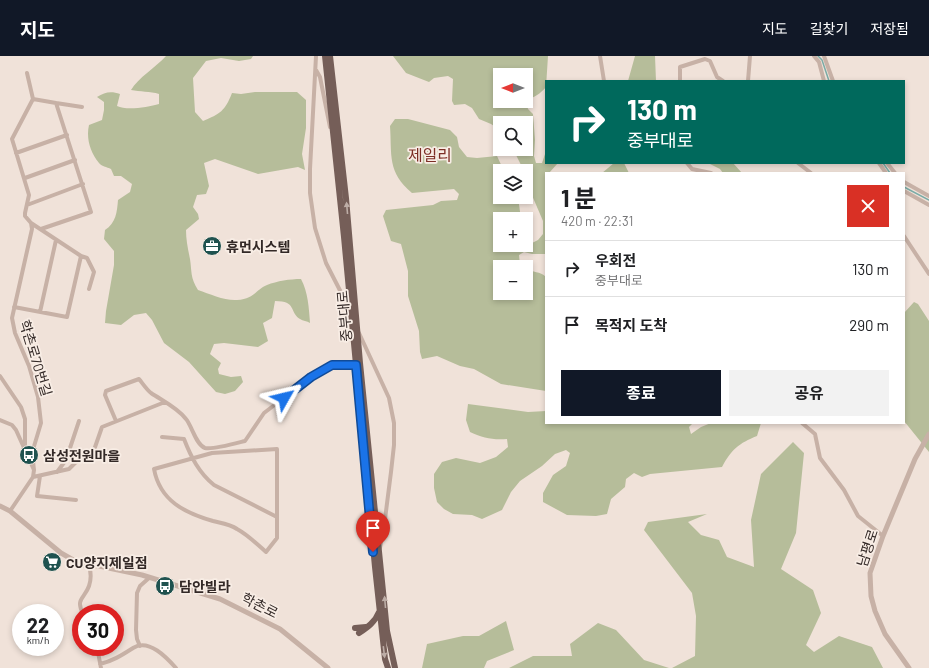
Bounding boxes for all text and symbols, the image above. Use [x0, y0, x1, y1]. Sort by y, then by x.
text: 지도 [20, 18, 55, 41]
text: 지도 [762, 20, 788, 37]
text: 길찾기 [810, 20, 848, 37]
text: 저장됨 [870, 20, 909, 37]
north arrow [493, 68, 533, 108]
map controls [493, 68, 533, 300]
text: 130 m [627, 92, 697, 126]
icon: right [561, 96, 613, 148]
button: search [493, 116, 533, 156]
text: 중부대로 [627, 129, 693, 151]
district label: 제일리 [408, 145, 452, 164]
button: layers [493, 164, 533, 204]
text: 1 분 [561, 183, 596, 212]
button: close [847, 185, 889, 227]
one-way arrow [344, 202, 351, 214]
button: + [493, 212, 533, 252]
text: 420 m · 22:31 [561, 213, 633, 229]
office icon: 휴먼시스템 [201, 235, 223, 257]
place label: 휴먼시스템 [226, 238, 290, 255]
text: 우회전 [595, 251, 636, 269]
icon: right [561, 258, 583, 280]
button: − [493, 260, 533, 300]
text: 130 m [852, 260, 889, 278]
text: 중부대로 [595, 272, 643, 288]
street label: 중부대로 [333, 289, 355, 342]
icon: arrive [561, 314, 583, 336]
text: 목적지 도착 [595, 316, 667, 334]
text: 290 m [849, 316, 889, 334]
street label: 학촌로70번길 [16, 318, 56, 398]
button: 종료 [561, 370, 721, 416]
button: 공유 [729, 370, 889, 416]
position arrow [263, 377, 305, 419]
bus stop icon: 삼성전원마을 [18, 444, 40, 466]
place label: 삼성전원마을 [43, 447, 120, 464]
pin [356, 511, 390, 552]
icon: arrive [362, 517, 384, 539]
street label: 남평로 [853, 527, 881, 569]
supermarket icon: CU양지제일점 [41, 551, 63, 573]
place label: CU양지제일점 [66, 554, 148, 571]
bus stop icon: 담안빌라 [154, 575, 176, 597]
place label: 담안빌라 [179, 578, 231, 595]
street label: 학촌로 [239, 589, 281, 621]
one-way arrow [381, 596, 388, 608]
speed limit sign: 30 [72, 604, 124, 656]
text: 22 [27, 613, 49, 637]
text: km/h [27, 634, 49, 646]
one-way arrow [381, 646, 387, 658]

